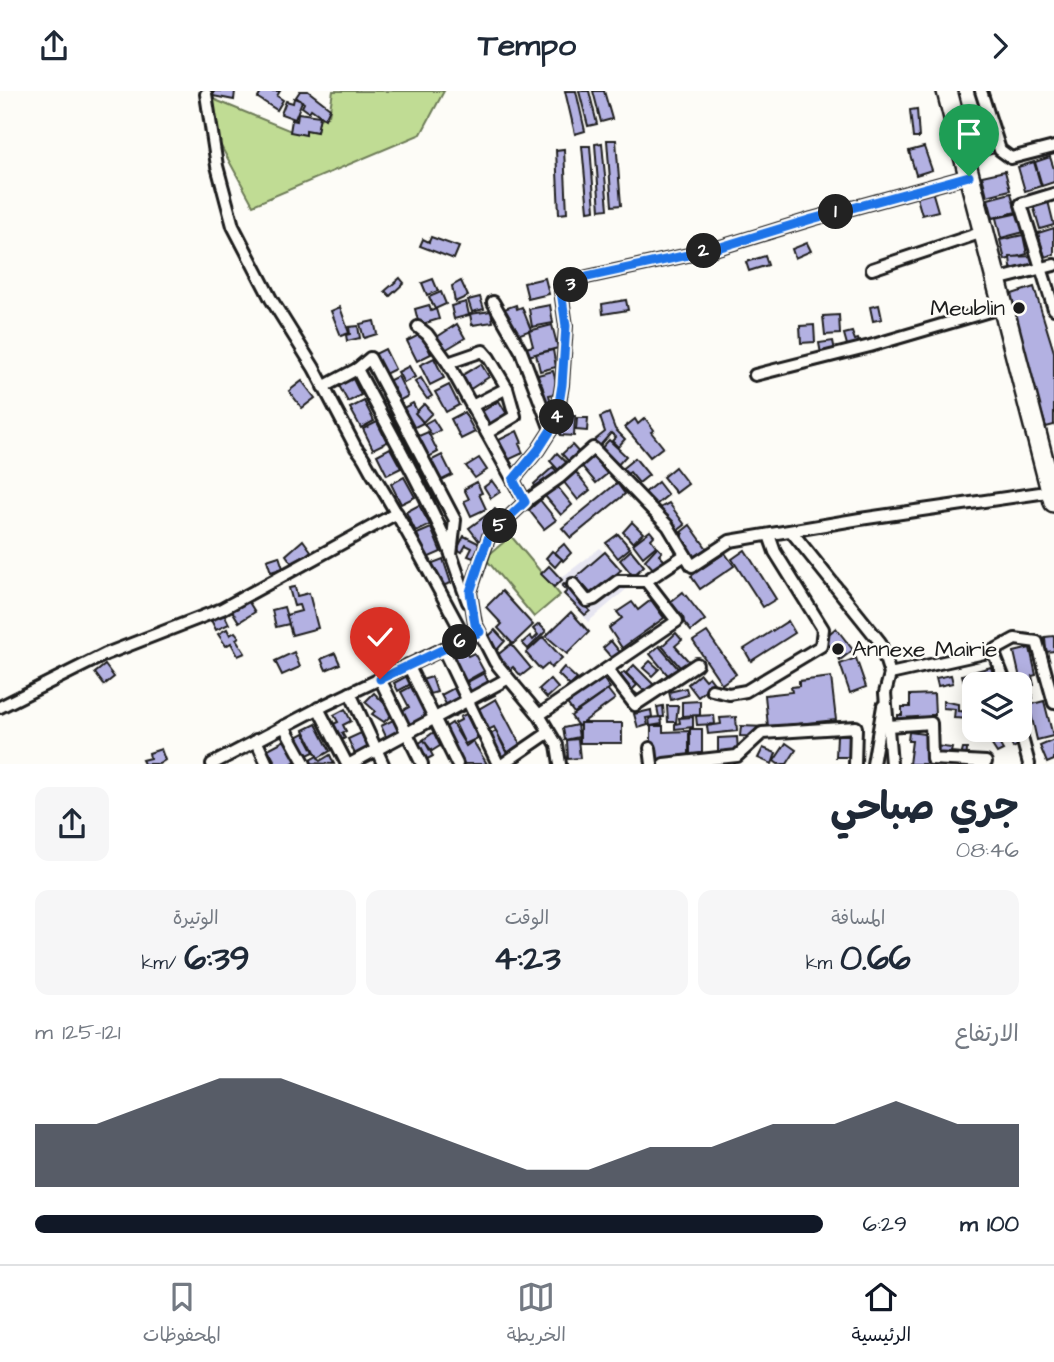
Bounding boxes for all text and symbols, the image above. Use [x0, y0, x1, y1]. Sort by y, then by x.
text: Tempo [478, 23, 576, 68]
icon: share [35, 27, 73, 65]
icon: forward [981, 27, 1019, 65]
pin [939, 104, 999, 176]
icon: arrive [950, 115, 988, 153]
pin: 1 [818, 195, 854, 229]
text: 1 [834, 198, 837, 225]
pin: 2 [686, 233, 722, 269]
text: 2 [698, 237, 709, 264]
pin: 3 [554, 267, 588, 303]
text: 3 [566, 271, 575, 298]
place label: Meublin [930, 292, 1005, 324]
marker: Meublin [1011, 300, 1027, 316]
pin: 4 [540, 399, 574, 435]
text: 4 [550, 403, 563, 430]
pin: 5 [482, 509, 518, 543]
text: 5 [493, 512, 506, 539]
pin [350, 607, 410, 679]
icon: check [361, 618, 399, 656]
pin: 6 [442, 625, 477, 659]
text: 6 [454, 628, 465, 655]
place label: Annexe Mairie [852, 633, 997, 665]
marker: Annexe Mairie [830, 641, 846, 657]
map controls [962, 672, 1032, 742]
button: layers [962, 672, 1032, 742]
text: جري صباحي [830, 782, 1019, 834]
button: share [35, 787, 109, 861]
text: 08:46 [956, 834, 1019, 866]
text: الوتيرة [173, 905, 219, 932]
text: الوقت [505, 905, 549, 932]
text: المسافة [831, 905, 885, 932]
text: 6:39 [184, 934, 250, 983]
text: 4:23 [493, 934, 561, 983]
text: 0.66 [840, 934, 911, 983]
text: /km [142, 950, 184, 977]
text: km [806, 950, 840, 977]
text: 121–125 m [35, 1016, 121, 1048]
text: الارتفاع [955, 1018, 1019, 1050]
text: 6:29 [862, 1208, 907, 1240]
text: 100 m [960, 1208, 1019, 1240]
tab: المحفوظات [143, 1278, 221, 1351]
tab: الخريطة [507, 1278, 566, 1351]
tab: الرئيسية [852, 1278, 911, 1351]

